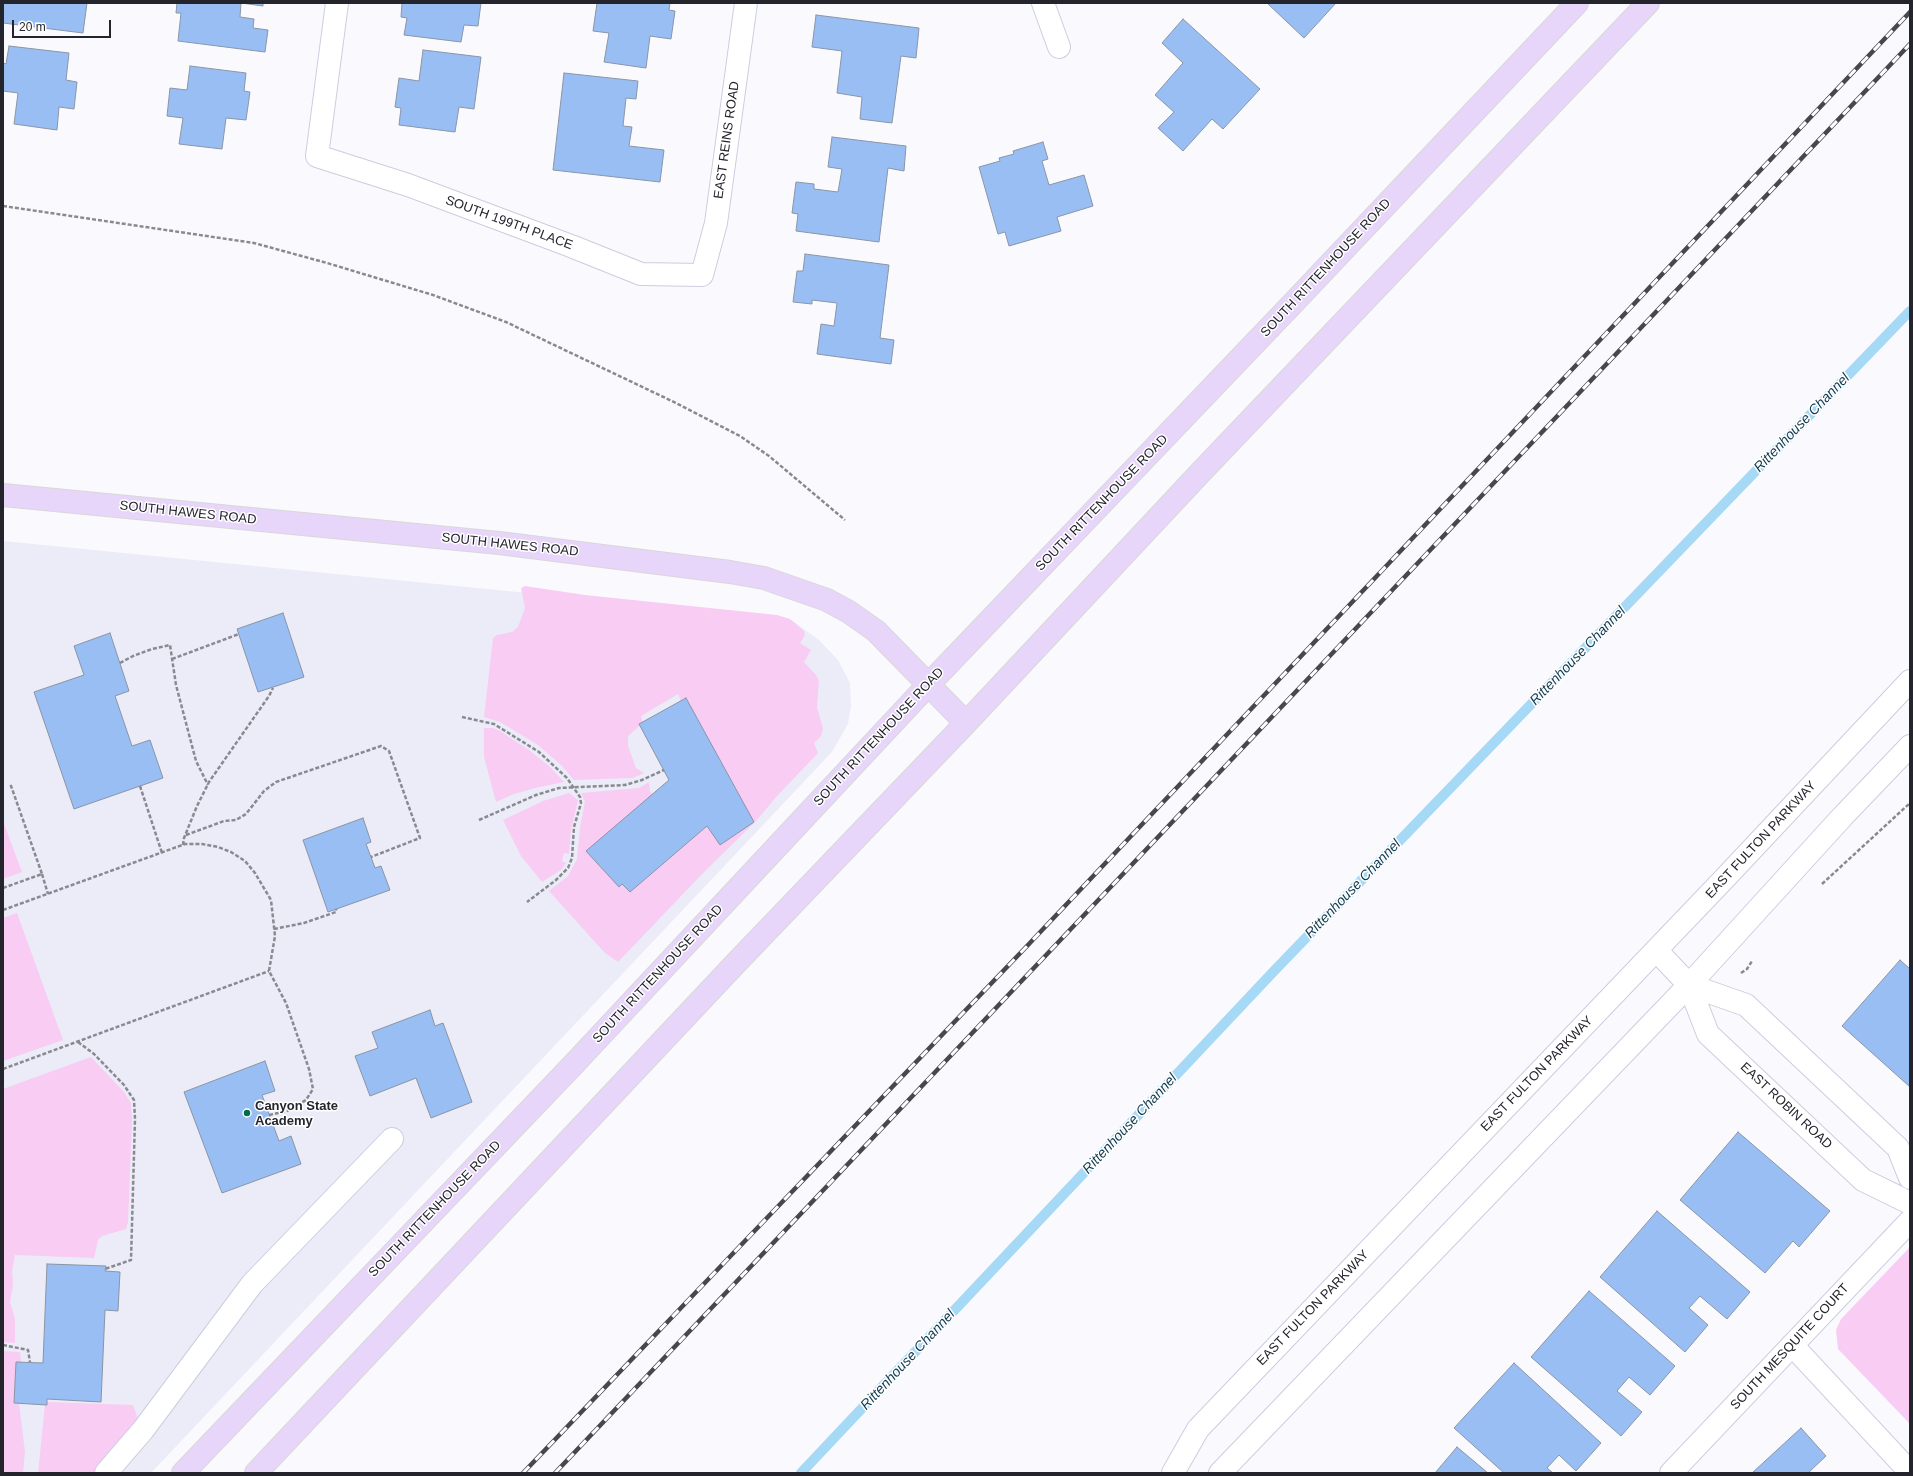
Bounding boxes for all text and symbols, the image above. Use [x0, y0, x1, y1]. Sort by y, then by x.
scale bar [14, 12, 113, 38]
text: 20 m [19, 20, 46, 34]
street label: EAST REINS ROAD [711, 80, 743, 200]
street label: SOUTH 199TH PLACE [443, 193, 575, 253]
street label: SOUTH RITTENHOUSE ROAD [1258, 196, 1394, 340]
water label: Rittenhouse Channel [1751, 370, 1853, 476]
street label: SOUTH RITTENHOUSE ROAD [1033, 432, 1171, 574]
street label: SOUTH HAWES ROAD [119, 498, 257, 528]
street label: SOUTH HAWES ROAD [441, 530, 579, 560]
water label: Rittenhouse Channel [1527, 603, 1629, 709]
street label: SOUTH RITTENHOUSE ROAD [811, 665, 947, 809]
street label: EAST FULTON PARKWAY [1703, 778, 1819, 902]
water label: Rittenhouse Channel [1302, 836, 1404, 942]
street label: SOUTH RITTENHOUSE ROAD [590, 902, 726, 1046]
street label: EAST FULTON PARKWAY [1478, 1013, 1596, 1135]
street label: EAST ROBIN ROAD [1737, 1059, 1835, 1153]
water label: Rittenhouse Channel [1079, 1070, 1181, 1178]
place label: Canyon State Academy [255, 1098, 338, 1129]
marker: Canyon State Academy [242, 1108, 252, 1118]
street label: SOUTH RITTENHOUSE ROAD [366, 1138, 504, 1280]
street label: EAST FULTON PARKWAY [1254, 1247, 1372, 1369]
street label: SOUTH MESQUITE COURT [1727, 1281, 1853, 1413]
water label: Rittenhouse Channel [857, 1306, 959, 1414]

